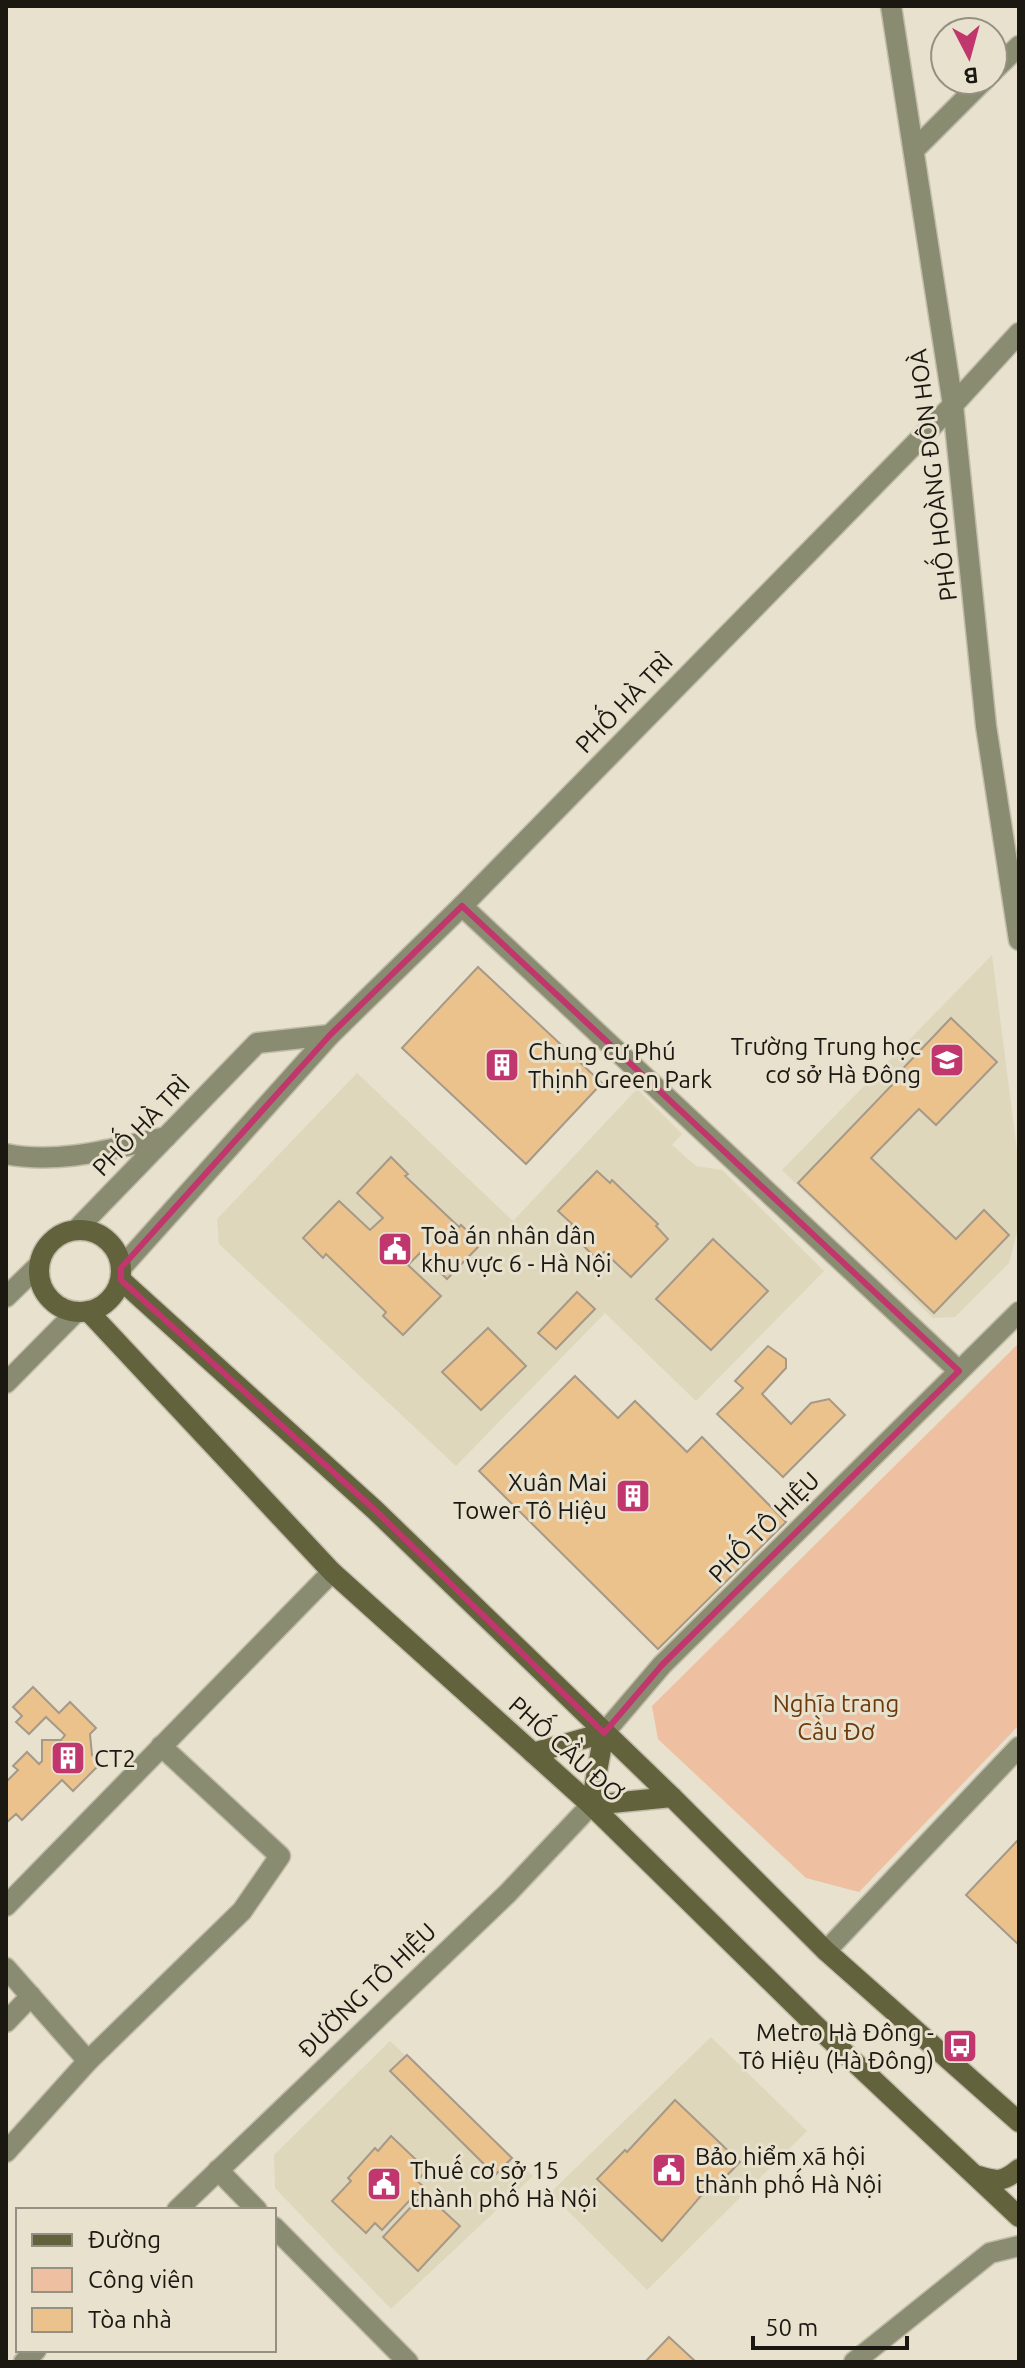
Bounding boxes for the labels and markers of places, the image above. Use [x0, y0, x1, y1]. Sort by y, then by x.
place label: Trường Trung học cơ sở Hà Đông [731, 1033, 921, 1088]
place label: Chung cư Phú Thịnh Green Park [528, 1038, 712, 1093]
school or university icon: Trường Trung học cơ sở Hà Đông [928, 1041, 966, 1079]
building icon: Chung cư Phú Thịnh Green Park [483, 1046, 521, 1084]
place label: Toà án nhân dân khu vực 6 - Hà Nội [421, 1222, 612, 1277]
public building icon: Toà án nhân dân khu vực 6 - Hà Nội [376, 1230, 414, 1268]
place label: Xuân Mai Tower Tô Hiệu [453, 1469, 607, 1524]
building icon: Xuân Mai Tower Tô Hiệu [614, 1477, 652, 1515]
building icon: CT2 [49, 1739, 87, 1777]
place label: CT2 [94, 1745, 136, 1772]
place label: Metro Hà Đông - Tô Hiệu (Hà Đông) [739, 2019, 934, 2074]
bus stop icon: Metro Hà Đông - Tô Hiệu (Hà Đông) [941, 2027, 979, 2065]
place label: Bảo hiểm xã hội thành phố Hà Nội [695, 2143, 882, 2198]
public building icon: Bảo hiểm xã hội thành phố Hà Nội [650, 2151, 688, 2189]
place label: Thuế cơ sở 15 thành phố Hà Nội [410, 2153, 597, 2212]
public building icon: Thuế cơ sở 15 thành phố Hà Nội [365, 2165, 403, 2203]

